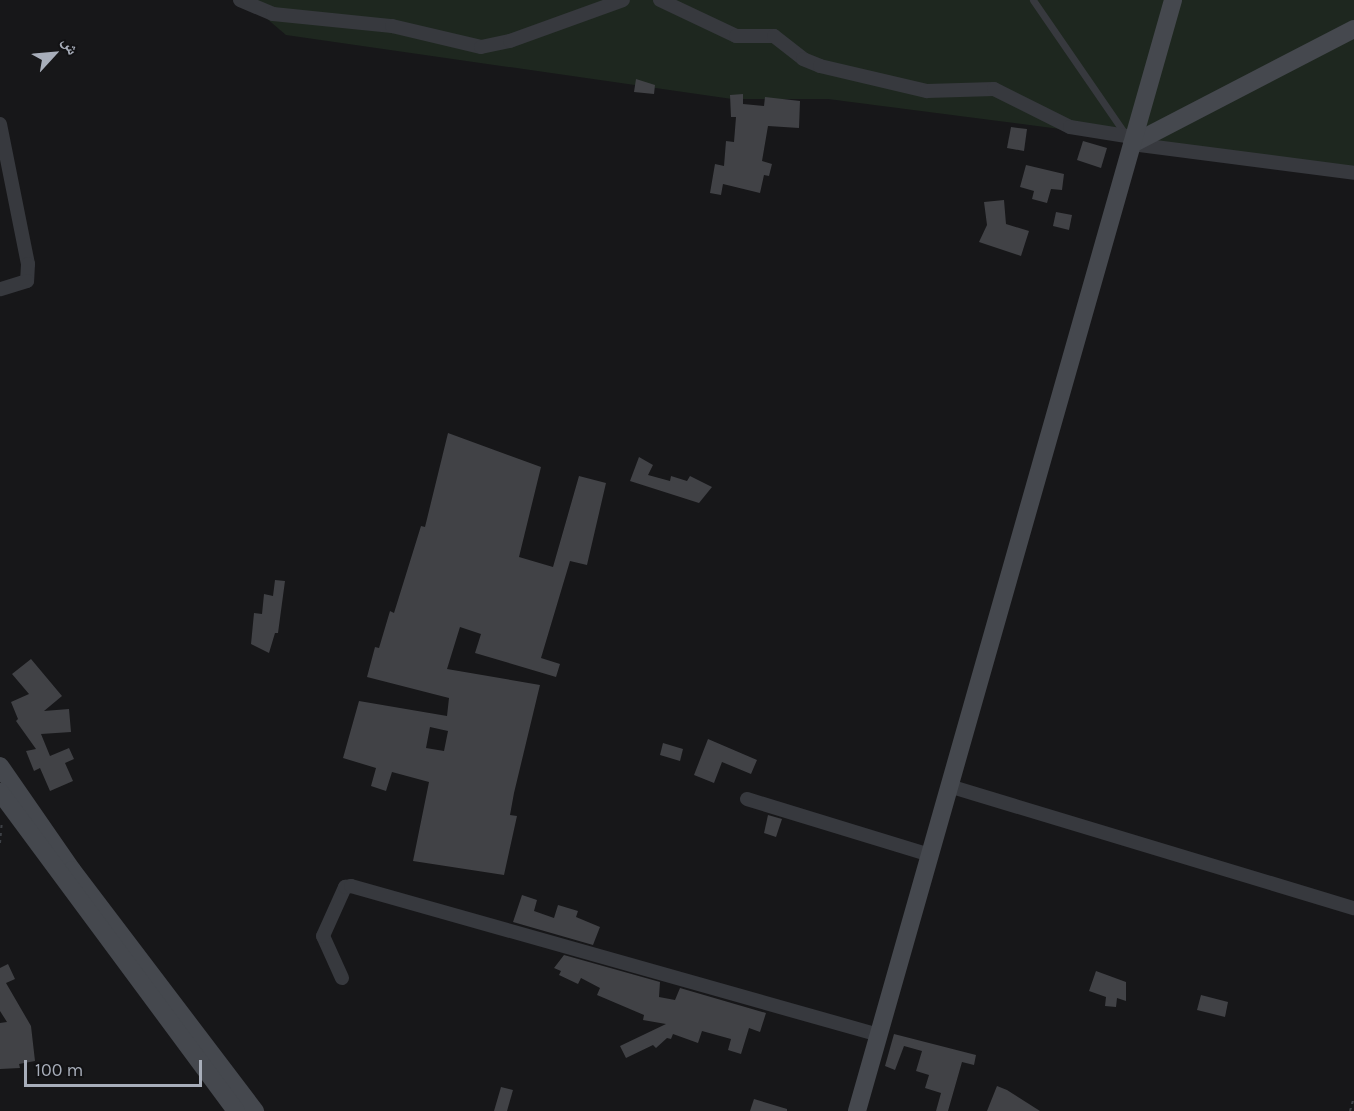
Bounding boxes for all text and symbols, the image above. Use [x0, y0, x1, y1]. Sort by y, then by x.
north arrow [24, 24, 84, 84]
text: ش [58, 34, 83, 58]
scale bar [27, 1048, 206, 1086]
text: 100 m [35, 1059, 83, 1081]

